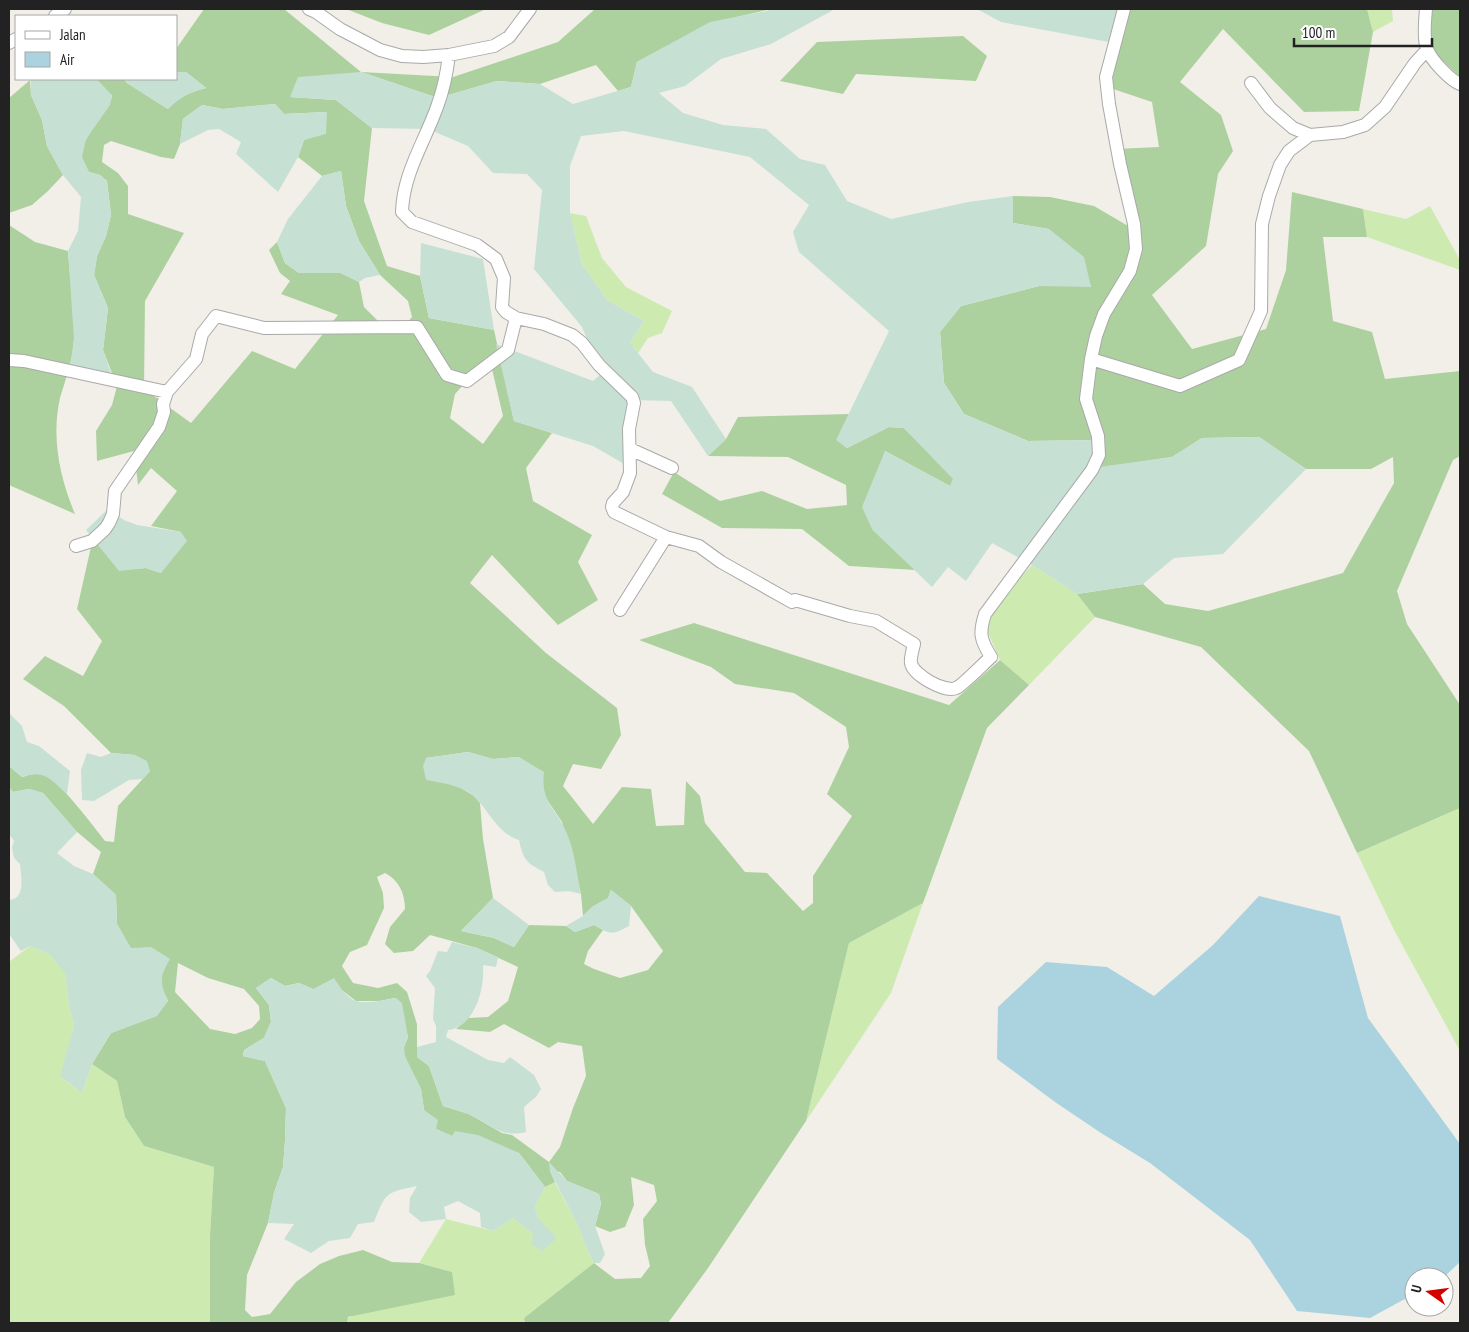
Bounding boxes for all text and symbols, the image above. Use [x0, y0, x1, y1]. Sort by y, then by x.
legend [15, 15, 178, 80]
scale bar [1294, 15, 1432, 47]
text: 100 m [1302, 23, 1335, 42]
text: Jalan [59, 25, 86, 44]
text: Air [60, 50, 75, 69]
north arrow [1404, 1267, 1454, 1317]
text: U [1407, 1283, 1426, 1295]

